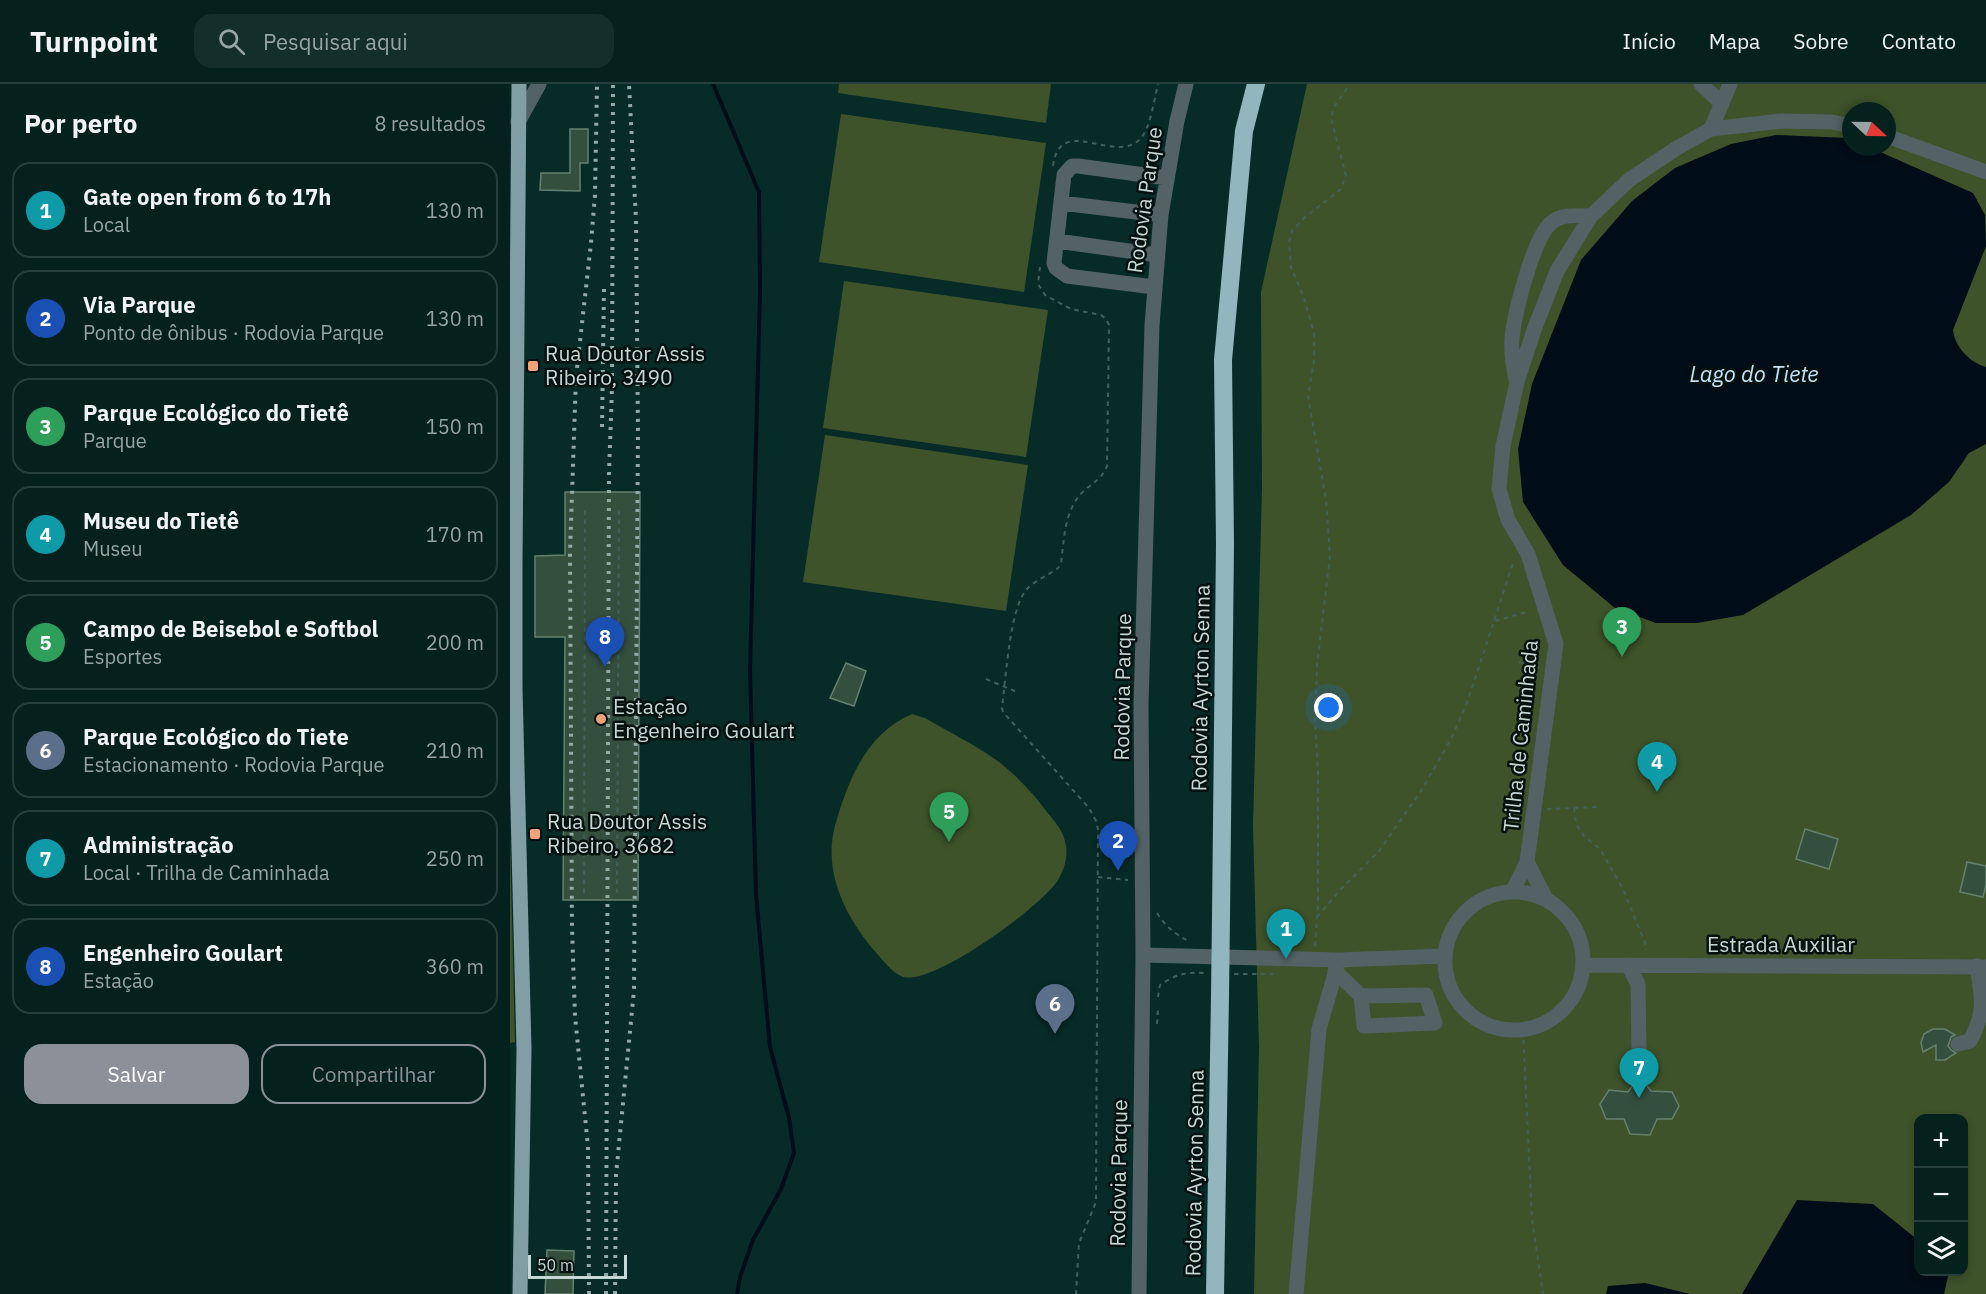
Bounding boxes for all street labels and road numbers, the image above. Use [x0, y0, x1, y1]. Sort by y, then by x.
street label: Rodovia Parque [1120, 125, 1168, 275]
street label: Rodovia Ayrton Senna [1184, 584, 1216, 791]
street label: Rodovia Parque [1107, 613, 1137, 761]
street label: Trilha de Caminhada [1496, 639, 1544, 833]
street label: Estrada Auxiliar [1707, 930, 1855, 958]
street label: Rodovia Ayrton Senna [1178, 1069, 1210, 1276]
street label: Rodovia Parque [1103, 1099, 1133, 1247]

